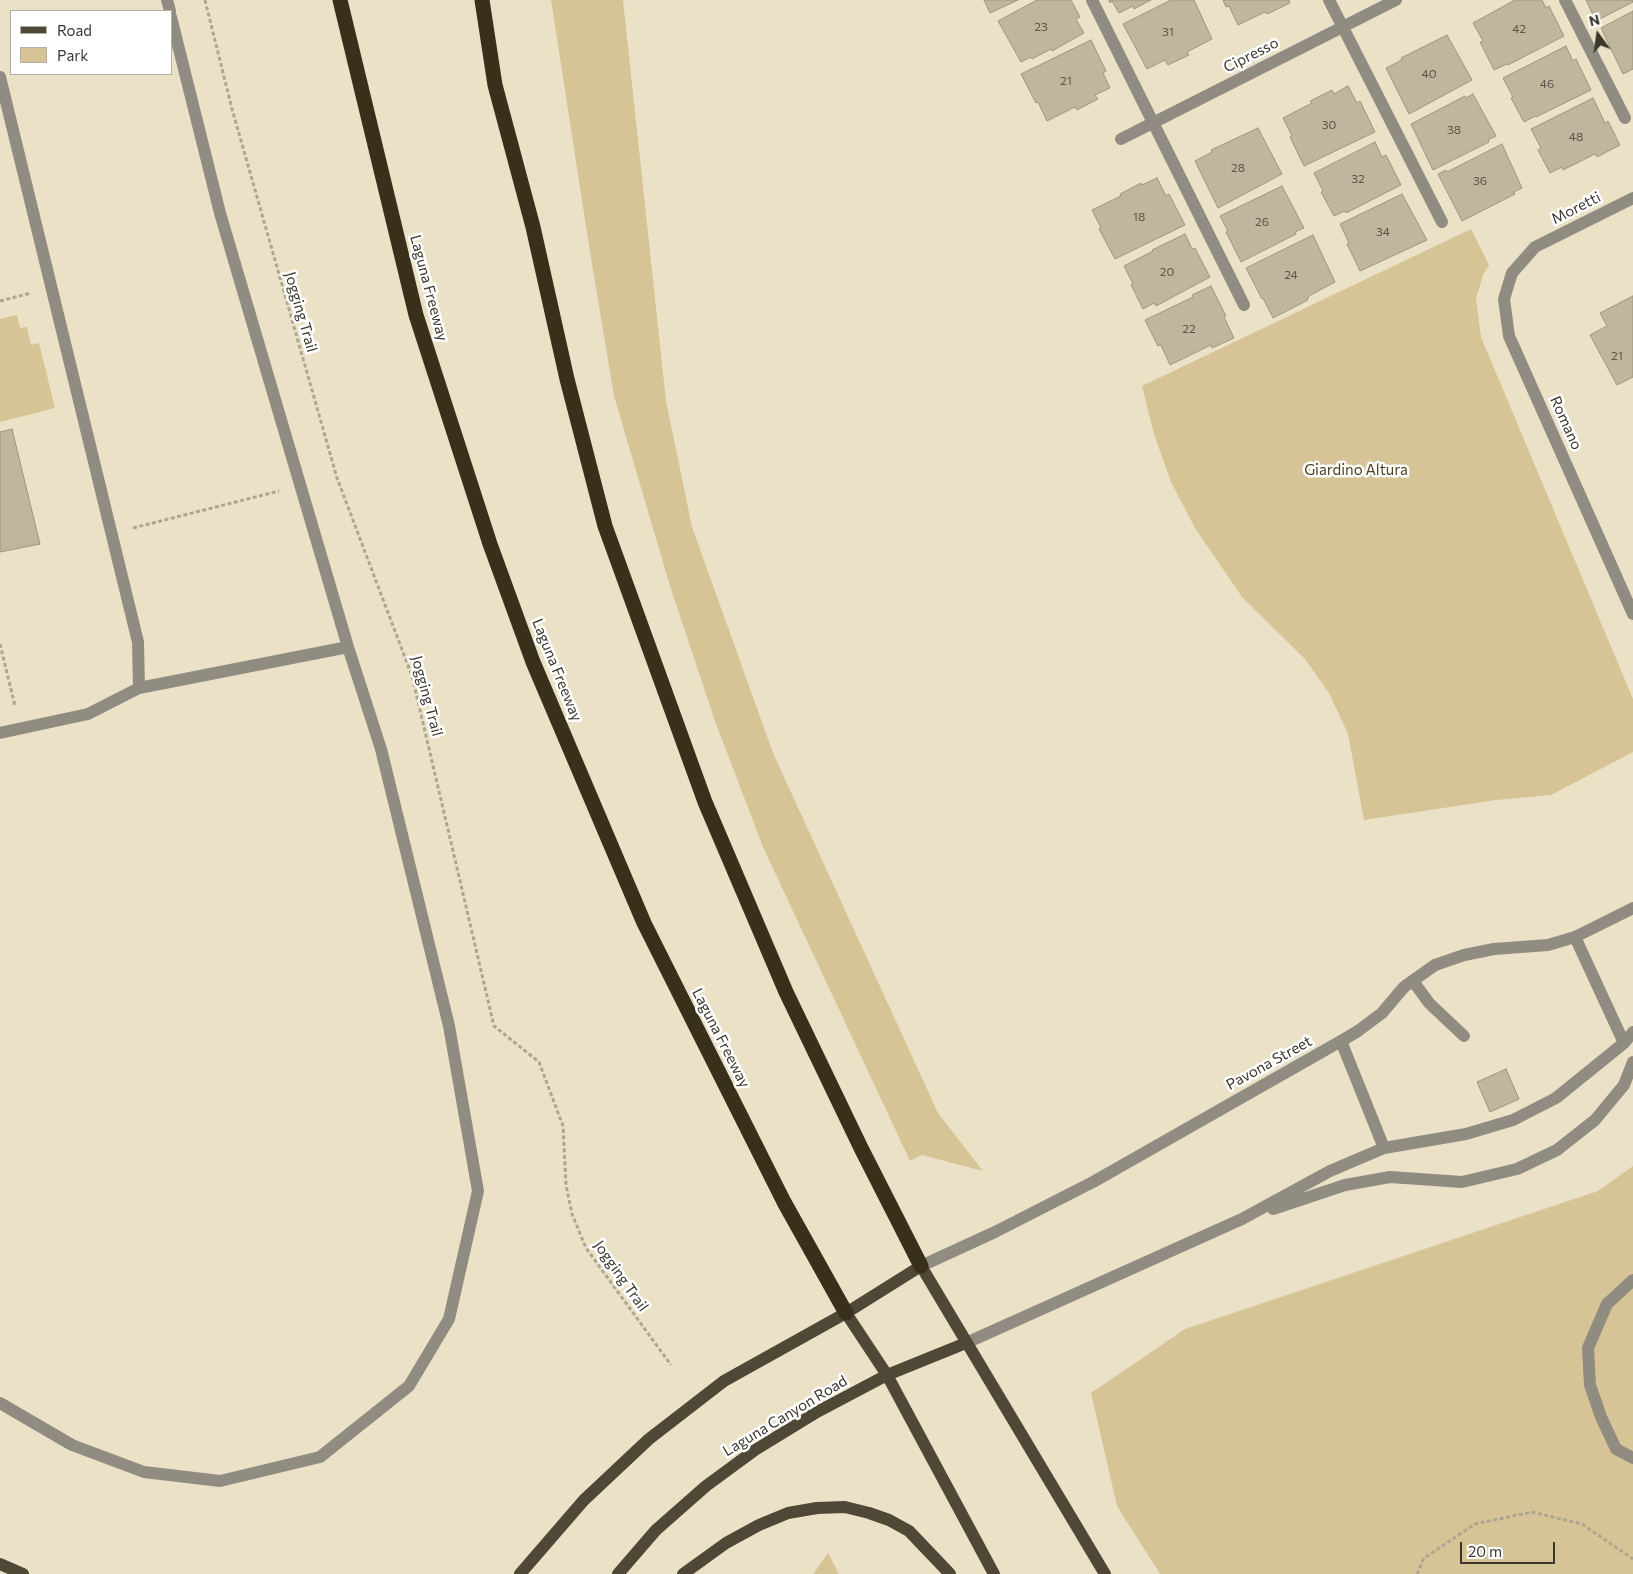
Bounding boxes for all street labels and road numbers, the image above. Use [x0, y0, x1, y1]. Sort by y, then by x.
street label: Cipresso [1221, 34, 1281, 76]
street label: Moretti [1548, 188, 1604, 228]
street label: Laguna Freeway [406, 233, 452, 343]
street label: Jogging Trail [281, 270, 321, 354]
street label: Romano [1546, 393, 1586, 453]
street label: Laguna Freeway [528, 616, 586, 724]
street label: Jogging Trail [408, 654, 446, 738]
street label: Laguna Freeway [688, 985, 754, 1091]
street label: Pavona Street [1223, 1032, 1315, 1094]
street label: Jogging Trail [590, 1237, 652, 1315]
street label: Laguna Canyon Road [720, 1372, 850, 1460]

